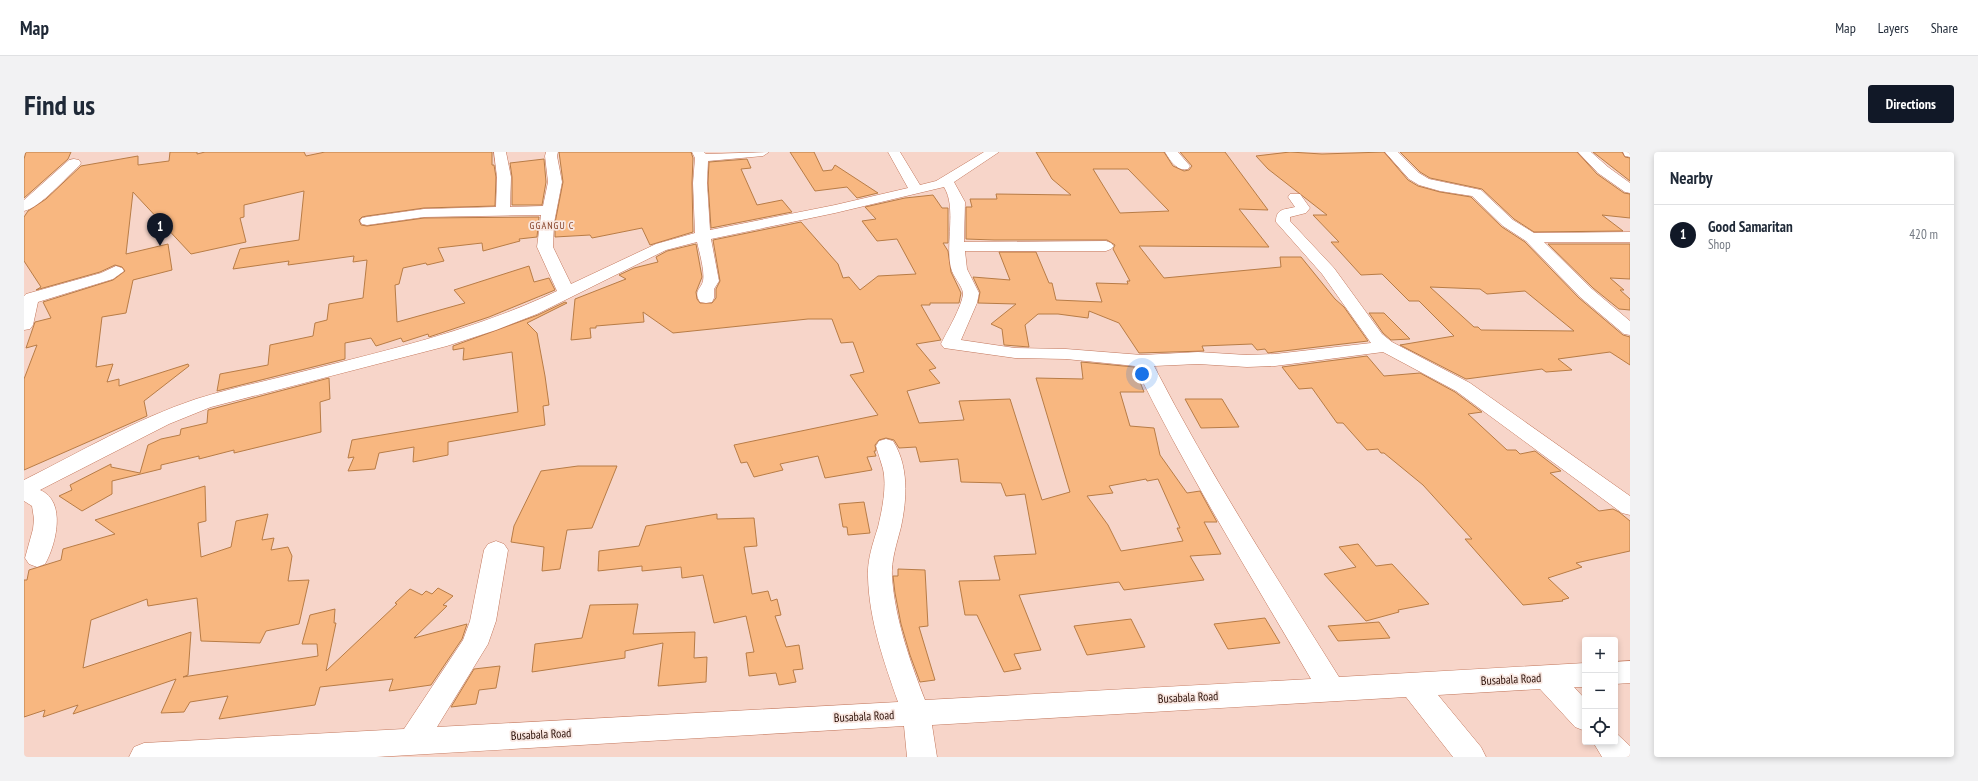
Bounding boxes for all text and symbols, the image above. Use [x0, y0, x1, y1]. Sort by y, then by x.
text: Map [20, 16, 49, 40]
text: Map [1835, 19, 1856, 37]
text: Layers [1878, 19, 1909, 37]
text: Share [1931, 19, 1958, 37]
button: Directions [1868, 85, 1954, 123]
text: Find us [24, 86, 95, 123]
text: Nearby [1670, 167, 1713, 189]
pin: 1 [147, 213, 173, 246]
text: Good Samaritan [1708, 217, 1793, 236]
district label: GGANGU C [530, 219, 574, 232]
text: 1 [1680, 226, 1686, 243]
text: 420 m [1909, 226, 1938, 243]
text: Shop [1708, 236, 1731, 253]
your location [1132, 364, 1152, 384]
map controls [1582, 637, 1618, 745]
button: + [1582, 637, 1618, 673]
street label: Busabala Road [1480, 670, 1542, 688]
button: − [1582, 673, 1618, 709]
street label: Busabala Road [1157, 688, 1219, 706]
street label: Busabala Road [833, 707, 895, 725]
button: locate [1582, 709, 1618, 745]
street label: Busabala Road [510, 725, 572, 743]

